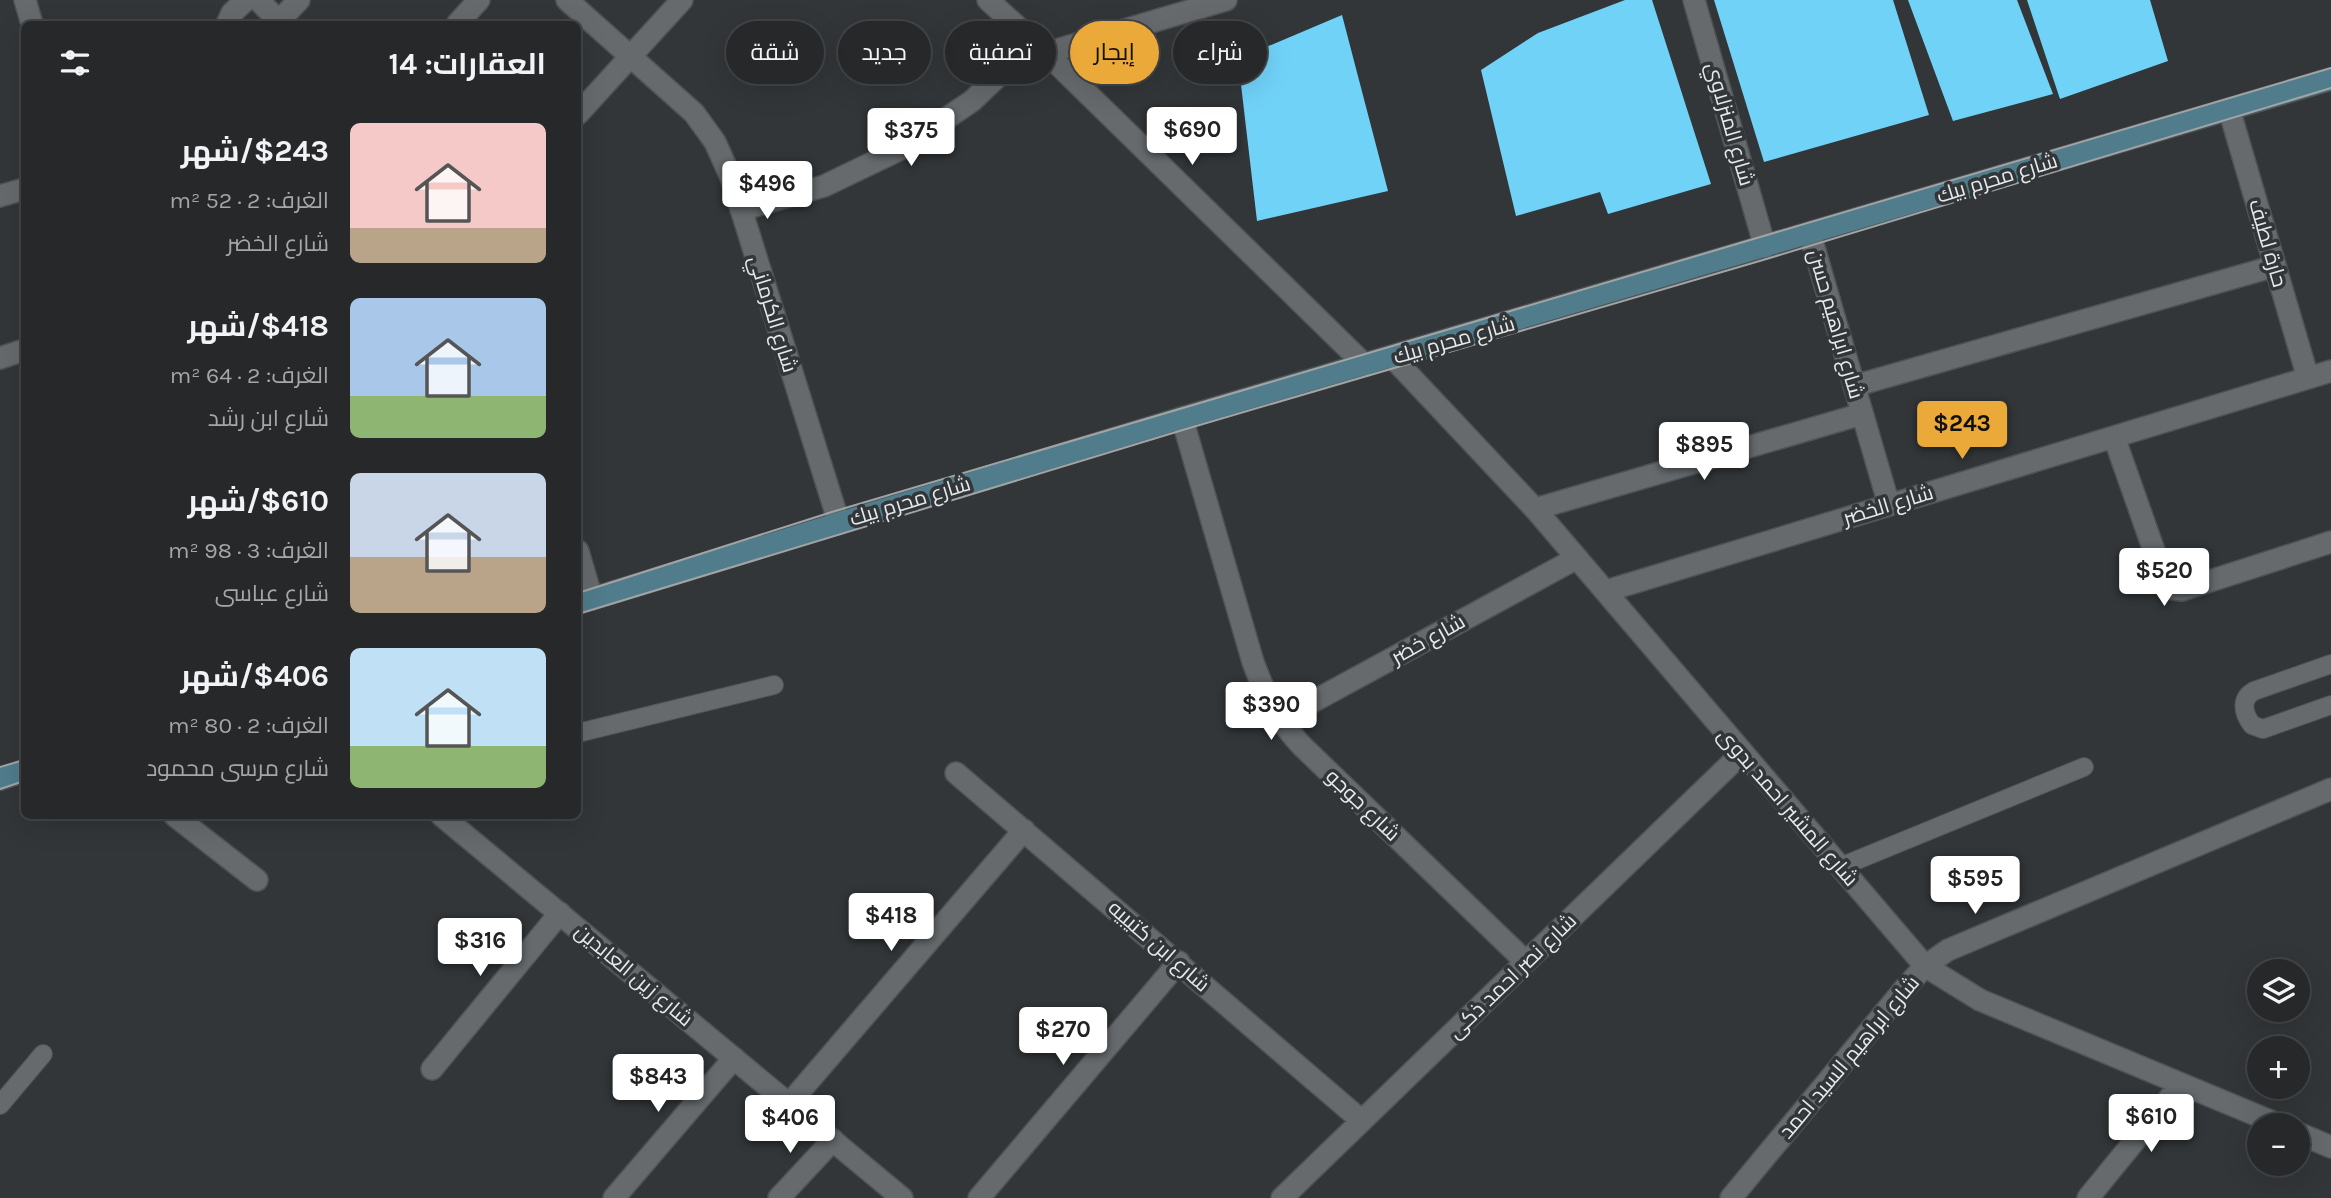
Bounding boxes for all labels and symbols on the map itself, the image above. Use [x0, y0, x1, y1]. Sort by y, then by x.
street label: شارع المنزلاوي [1697, 59, 1759, 190]
pin: $375 [870, 108, 952, 168]
pin: $690 [1151, 108, 1233, 167]
street label: شارع محرم بيك [1934, 148, 2061, 210]
pin: $496 [726, 162, 808, 221]
street label: حارة لطيف [2244, 196, 2292, 290]
street label: شارع ابراهيم حسن [1801, 246, 1869, 402]
street label: شارع الكرماني [740, 253, 802, 377]
street label: شارع محرم بيك [1391, 311, 1518, 371]
pin: $243 [1921, 402, 2003, 461]
pin: $895 [1663, 422, 1745, 482]
street label: شارع محرم بيك [847, 471, 974, 533]
street label: شارع الخضر [1839, 480, 1937, 532]
pin: $520 [2123, 548, 2205, 608]
street label: شارع خضر [1386, 609, 1470, 671]
pin: $390 [1230, 682, 1312, 742]
street label: شارع المشير احمد بدوى [1711, 723, 1863, 892]
street label: شارع جوجو [1320, 764, 1405, 847]
pin: $595 [1934, 856, 2016, 916]
pin: $418 [850, 894, 932, 953]
street label: شارع ابن كتيبيه [1102, 895, 1215, 998]
street label: شارع نصر احمد ذكى [1443, 909, 1583, 1045]
pin: $316 [439, 918, 521, 978]
street label: شارع زين العابدين [569, 919, 698, 1033]
street label: شارع ابراهيم السيد احمد [1774, 971, 1926, 1145]
pin: $270 [1022, 1007, 1104, 1067]
pin: $843 [617, 1054, 699, 1114]
pin: $610 [2110, 1094, 2192, 1154]
pin: $406 [749, 1096, 831, 1155]

